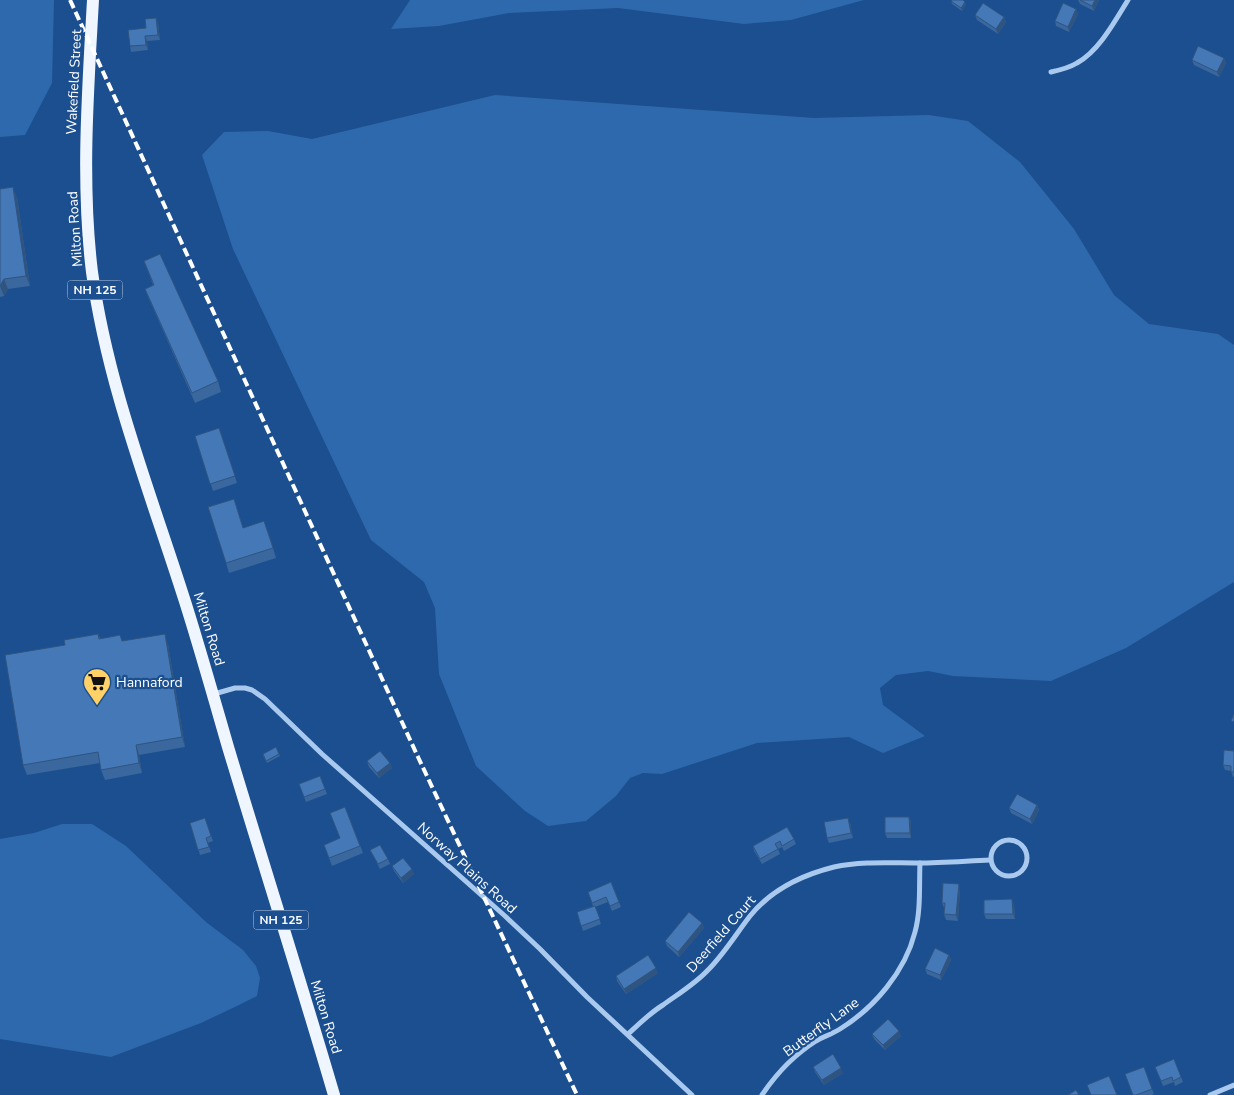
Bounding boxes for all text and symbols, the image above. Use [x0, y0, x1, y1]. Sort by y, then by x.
street label: Wakefield Street [62, 29, 86, 135]
street label: Milton Road [63, 190, 87, 268]
road number: NH 125 [68, 280, 122, 300]
street label: Milton Road [189, 590, 229, 668]
supermarket icon: Hannaford [82, 667, 112, 706]
place label: Hannaford [116, 673, 183, 692]
street label: Norway Plains Road [413, 818, 521, 918]
street label: Deerfield Court [682, 891, 760, 977]
road number: NH 125 [254, 910, 308, 930]
street label: Milton Road [306, 978, 346, 1056]
street label: Butterfly Lane [779, 993, 863, 1061]

